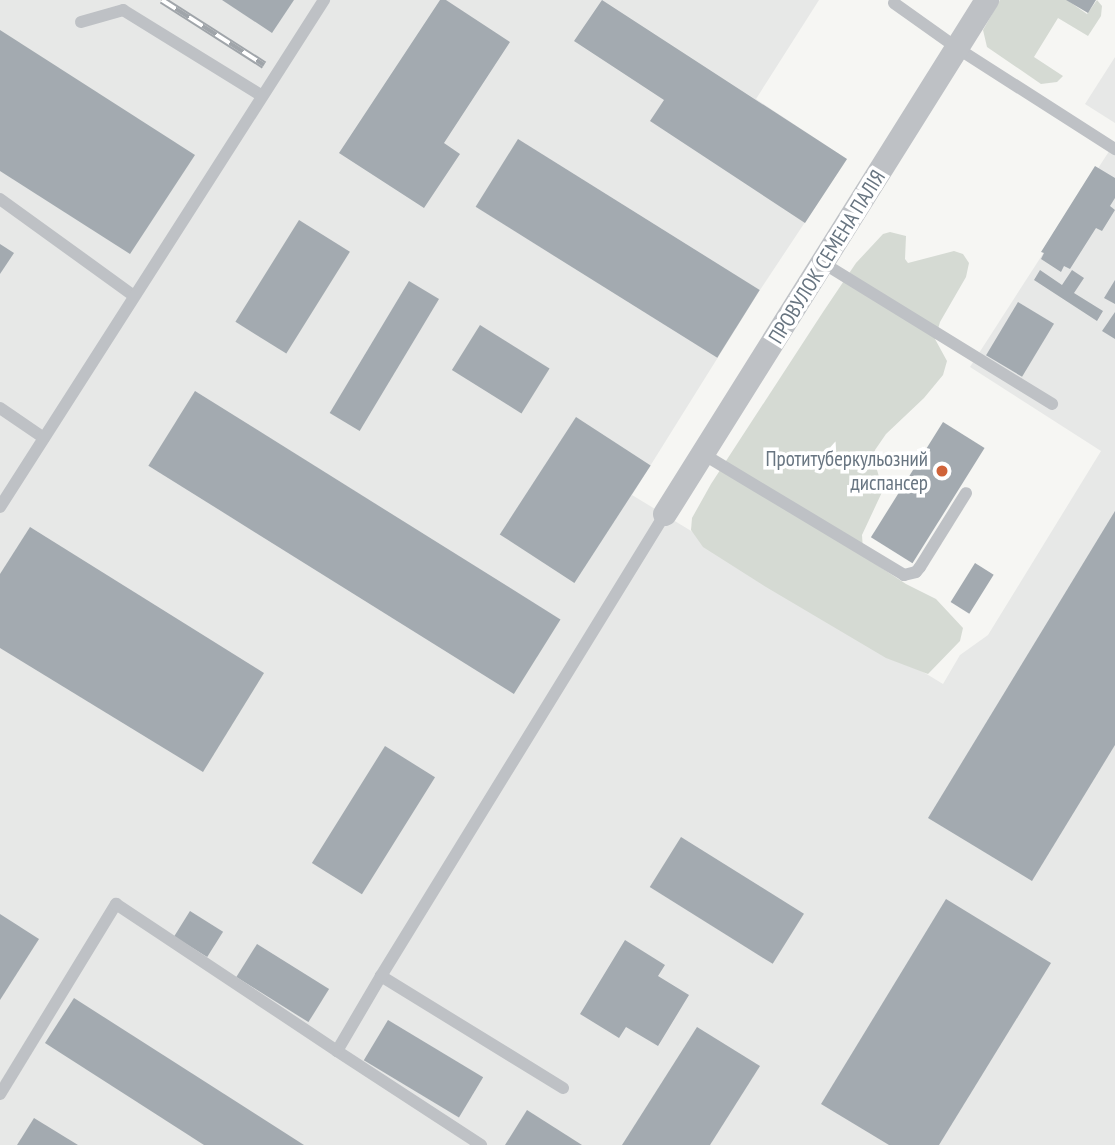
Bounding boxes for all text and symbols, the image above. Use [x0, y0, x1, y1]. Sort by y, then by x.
street label: ПРОВУЛОК СЕМЕНА ПАЛІЯ [763, 165, 891, 349]
place label: Протитуберкульозний диспансер [766, 446, 928, 496]
marker: Протитуберкульозний диспансер [934, 463, 950, 479]

